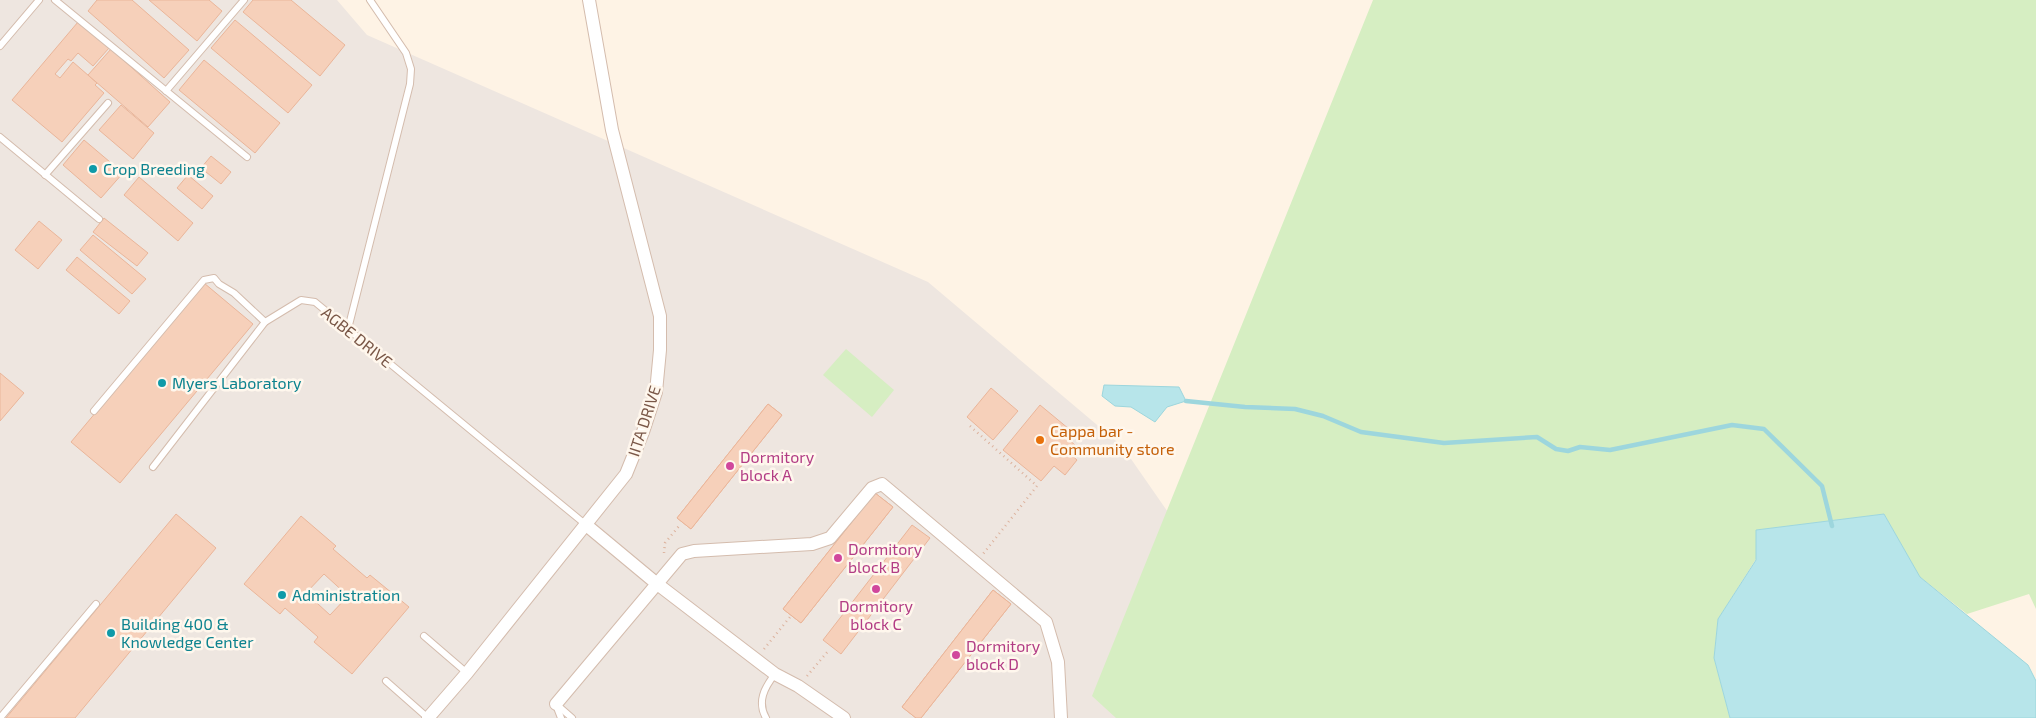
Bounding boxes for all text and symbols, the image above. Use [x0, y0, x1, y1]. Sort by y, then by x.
place label: Crop Breeding [103, 159, 205, 178]
marker: Crop Breeding [87, 163, 99, 175]
street label: AGBE DRIVE [318, 302, 397, 371]
place label: Myers Laboratory [172, 373, 302, 392]
marker: Myers Laboratory [156, 377, 168, 389]
street label: IITA DRIVE [623, 383, 664, 459]
place label: Cappa bar - Community store [1050, 421, 1175, 458]
marker: Cappa bar - Community store [1034, 434, 1046, 446]
place label: Dormitory block A [740, 447, 815, 484]
marker: Dormitory block A [724, 460, 736, 472]
place label: Dormitory block B [848, 539, 923, 576]
marker: Dormitory block B [832, 552, 844, 564]
marker: Dormitory block C [870, 583, 882, 595]
place label: Administration [292, 585, 400, 604]
marker: Administration [276, 589, 288, 601]
place label: Dormitory block C [839, 596, 914, 633]
place label: Building 400 & Knowledge Center [121, 614, 254, 651]
marker: Building 400 & Knowledge Center [105, 627, 117, 639]
place label: Dormitory block D [966, 636, 1041, 673]
marker: Dormitory block D [950, 649, 962, 661]

